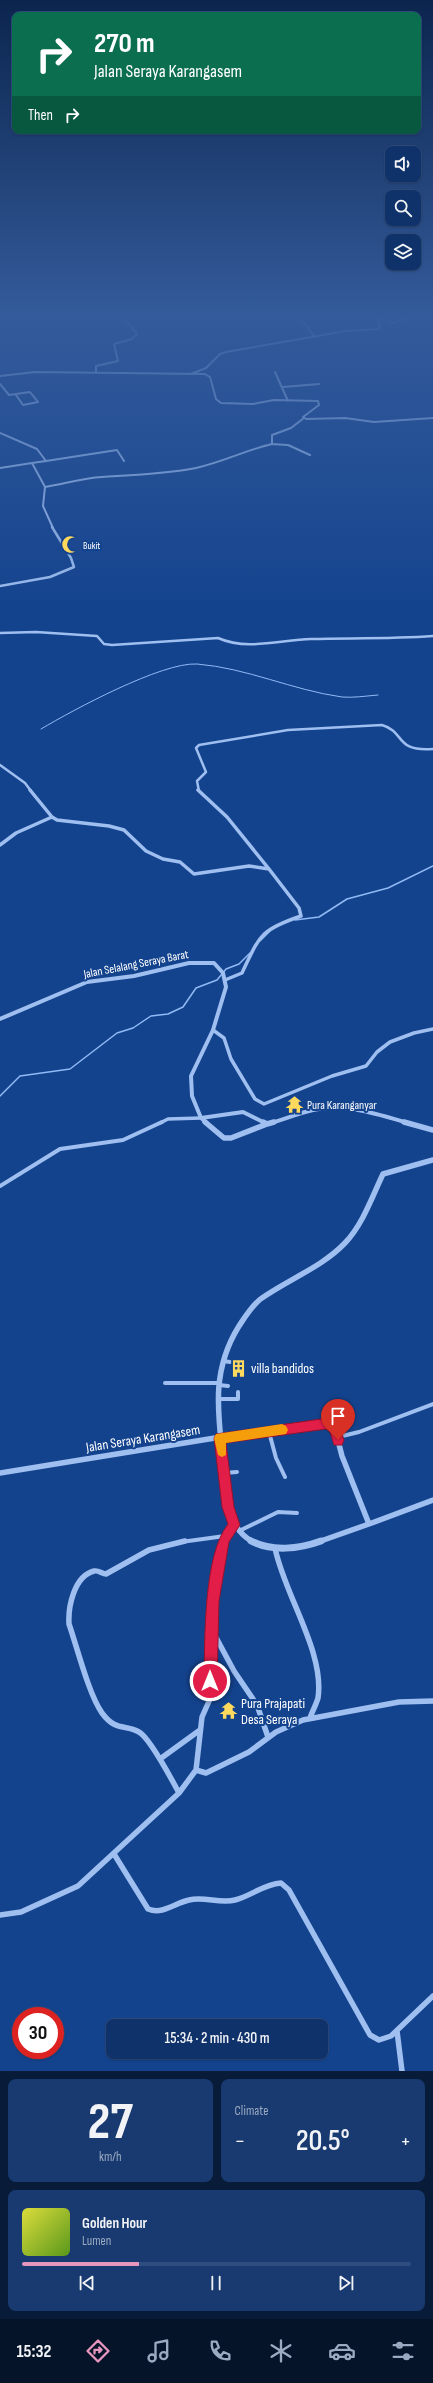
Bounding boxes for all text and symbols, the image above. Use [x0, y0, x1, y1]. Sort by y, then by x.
text: 270 m [94, 27, 155, 60]
icon: right [28, 28, 80, 80]
text: Jalan Seraya Karangasem [94, 61, 242, 82]
icon: right [61, 104, 83, 126]
text: Then [28, 106, 53, 125]
map controls [385, 146, 421, 270]
button: sound [385, 146, 421, 182]
button: search [385, 190, 421, 226]
button: layers [385, 234, 421, 270]
mosque icon: Bukit [60, 535, 80, 555]
place label: Bukit [83, 540, 100, 552]
street label: Jalan Selalang Seraya Barat [81, 947, 190, 982]
temple icon: Pura Karanganyar [284, 1095, 304, 1115]
place label: Pura Karanganyar [307, 1098, 377, 1113]
building icon: villa bandidos [228, 1358, 248, 1378]
place label: villa bandidos [251, 1360, 314, 1377]
pin [321, 1399, 355, 1440]
icon: arrive [327, 1405, 349, 1427]
street label: Jalan Seraya Karangasem [84, 1421, 201, 1456]
position arrow [189, 1660, 231, 1702]
place label: Pura Prajapati Desa Seraya [241, 1695, 305, 1728]
temple icon: Pura Prajapati Desa Seraya [218, 1701, 238, 1721]
speed limit sign: 30 [12, 2007, 64, 2059]
text: 15:34 · 2 min · 430 m [165, 2029, 269, 2048]
text: 27 [88, 2091, 133, 2154]
text: Climate [235, 2103, 268, 2119]
text: 20.5° [296, 2123, 350, 2159]
text: − [235, 2128, 245, 2155]
text: + [400, 2128, 411, 2155]
text: km/h [99, 2149, 121, 2165]
text: Golden Hour [82, 2214, 147, 2233]
text: Lumen [82, 2233, 111, 2249]
icon: previous [76, 2272, 98, 2294]
icon: pause [205, 2272, 227, 2294]
icon: next [335, 2272, 357, 2294]
icon: directions [84, 2337, 112, 2365]
icon: music [145, 2337, 173, 2365]
icon: phone [206, 2337, 234, 2365]
icon: climate [267, 2337, 295, 2365]
icon: car [328, 2337, 356, 2365]
icon: filters [389, 2337, 417, 2365]
text: 15:32 [16, 2341, 51, 2362]

